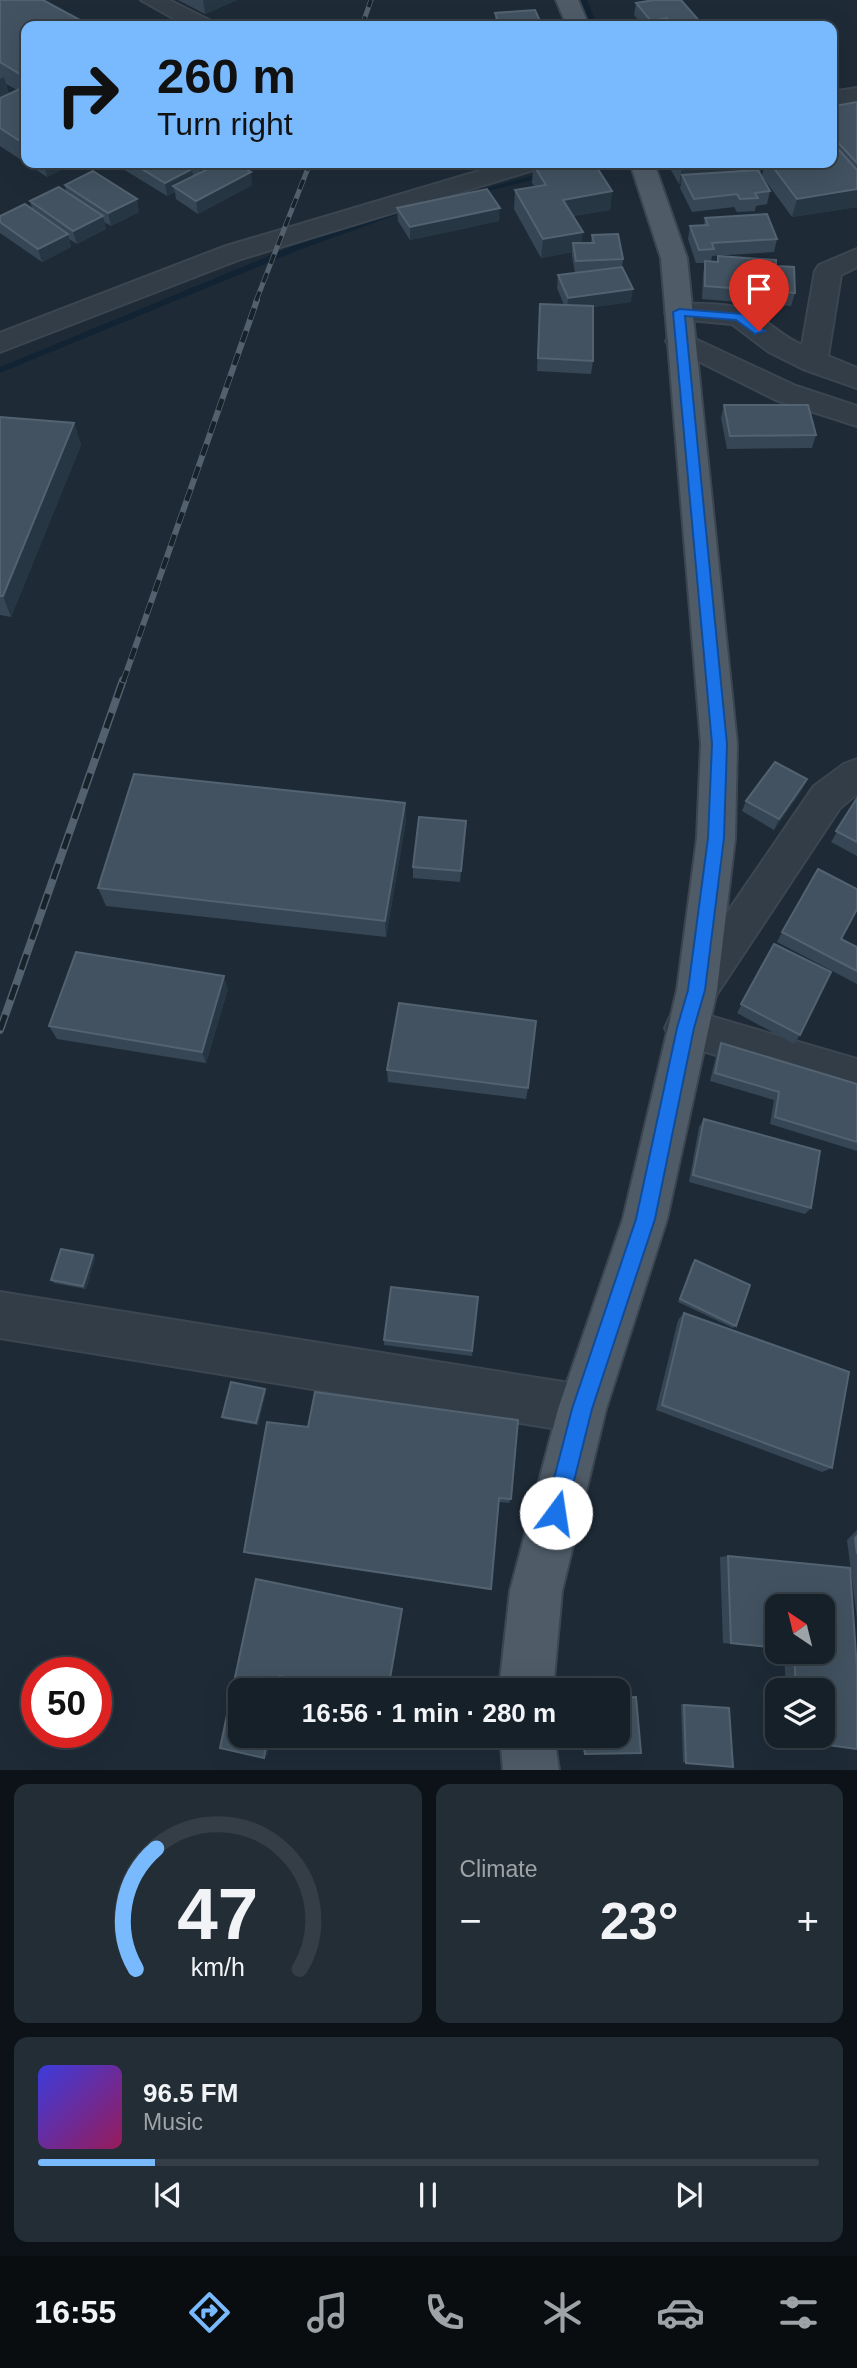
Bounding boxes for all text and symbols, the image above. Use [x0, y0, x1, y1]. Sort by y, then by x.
icon: right [42, 49, 133, 140]
text: 260 m [157, 49, 296, 103]
text: Turn right [157, 106, 293, 142]
pin [729, 259, 789, 331]
icon: arrive [740, 270, 778, 308]
position arrow [519, 1476, 593, 1550]
north arrow [765, 1594, 835, 1664]
map controls [765, 1594, 835, 1748]
speed limit sign: 50 [21, 1657, 112, 1748]
button: layers [765, 1678, 835, 1748]
text: 16:56 · 1 min · 280 m [302, 1698, 556, 1728]
text: Climate [460, 1856, 537, 1882]
text: 47 [177, 1874, 258, 1955]
text: 23° [600, 1892, 679, 1950]
text: − [460, 1900, 482, 1942]
text: + [797, 1900, 819, 1942]
text: km/h [191, 1953, 245, 1981]
text: 96.5 FM [143, 2078, 238, 2108]
text: Music [143, 2109, 203, 2135]
icon: previous [149, 2176, 187, 2214]
icon: pause [409, 2176, 447, 2214]
icon: next [670, 2176, 708, 2214]
icon: directions [185, 2288, 234, 2337]
icon: music [303, 2288, 352, 2337]
icon: phone [420, 2288, 469, 2337]
icon: climate [538, 2288, 587, 2337]
icon: car [656, 2288, 705, 2337]
icon: filters [774, 2288, 823, 2337]
text: 16:55 [34, 2294, 116, 2330]

